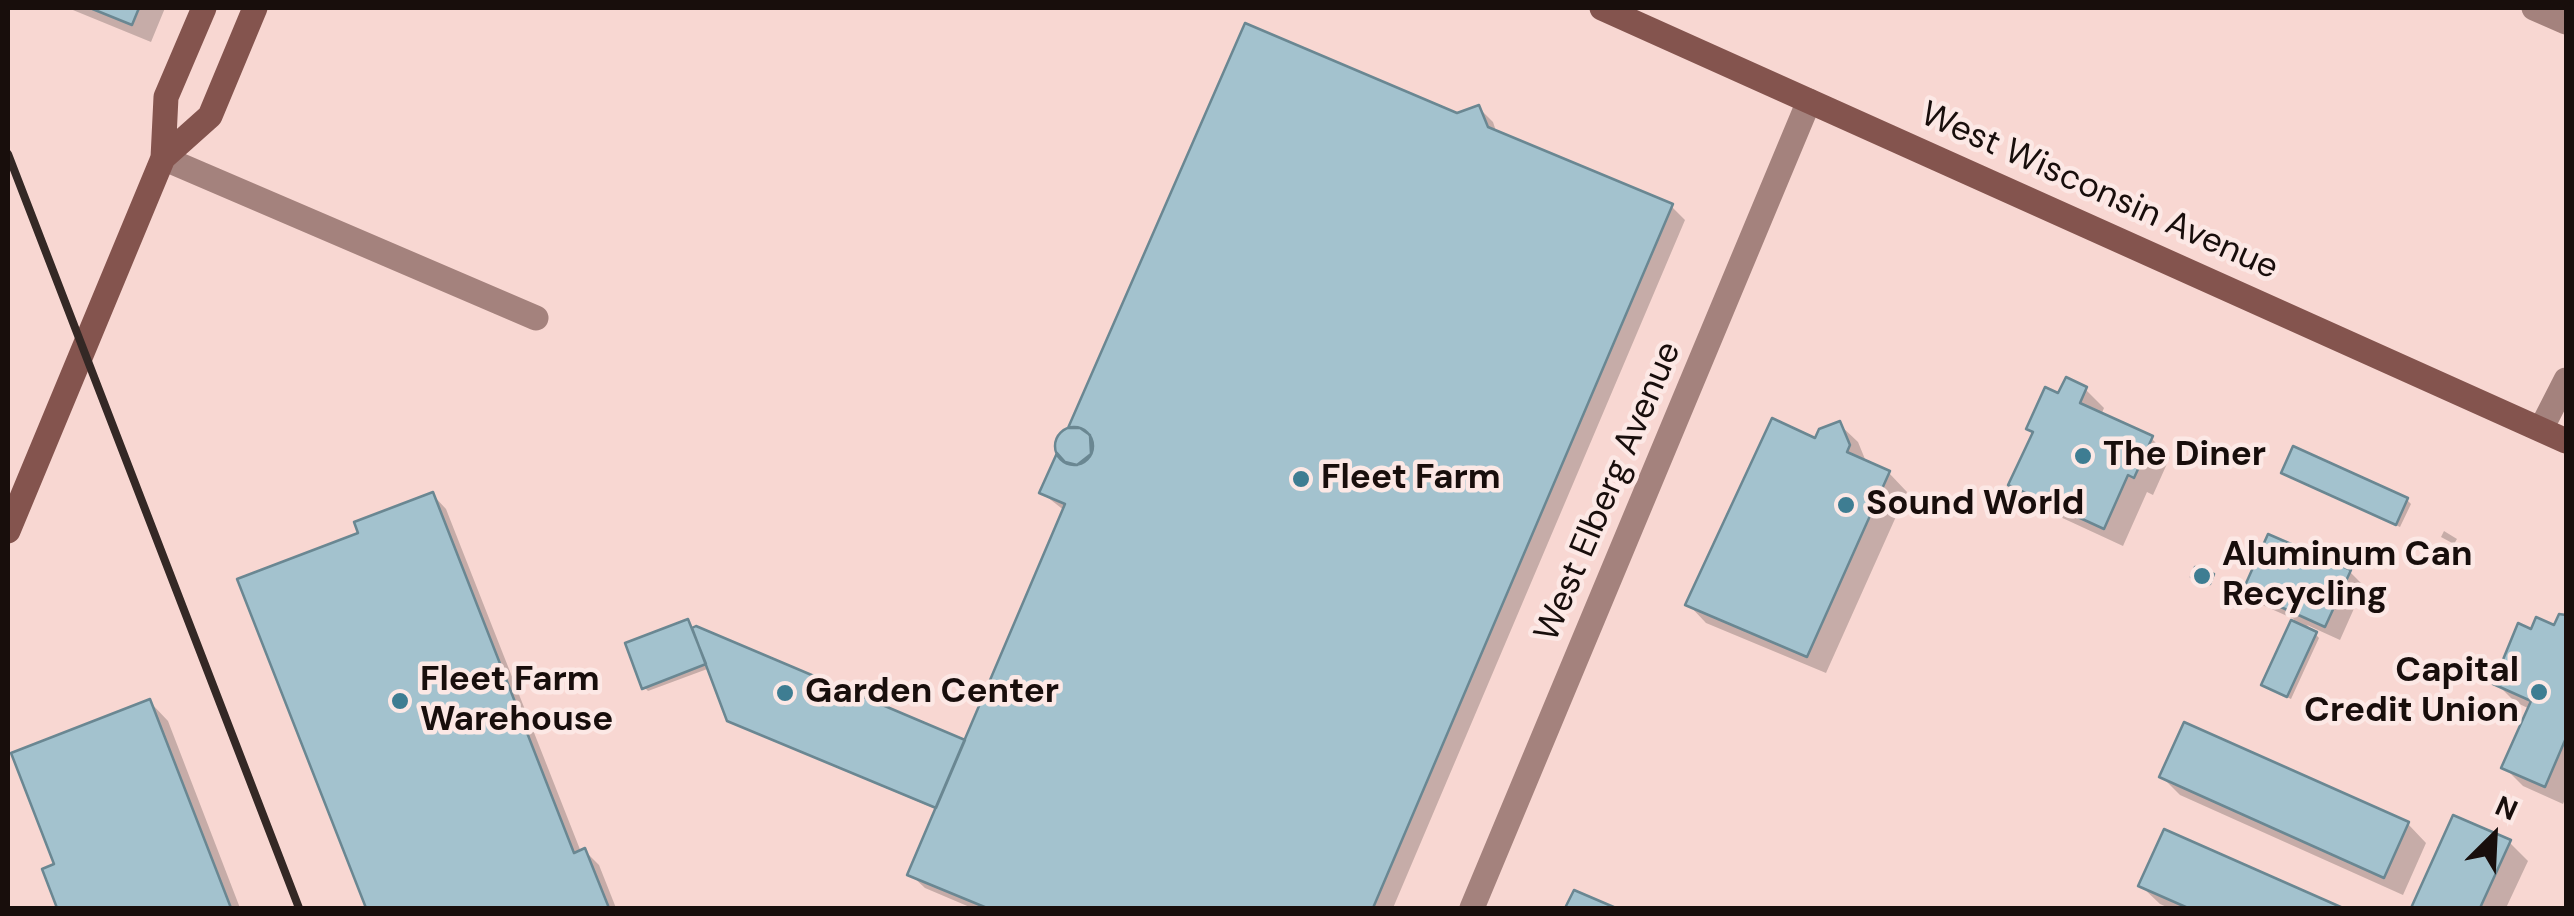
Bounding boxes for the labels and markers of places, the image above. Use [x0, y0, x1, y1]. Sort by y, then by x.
place label: The Diner [2103, 435, 2266, 477]
marker: The Diner [2072, 445, 2094, 467]
place label: Fleet Farm [1321, 458, 1501, 500]
marker: Fleet Farm [1290, 468, 1312, 490]
place label: Sound World [1866, 484, 2084, 526]
marker: Sound World [1835, 494, 1857, 516]
place label: Aluminum Can Recycling [2222, 535, 2472, 617]
marker: Aluminum Can Recycling [2191, 565, 2213, 587]
place label: Capital Credit Union [2304, 651, 2519, 733]
place label: Fleet Farm Warehouse [420, 660, 613, 742]
place label: Garden Center [805, 672, 1059, 714]
marker: Capital Credit Union [2528, 681, 2550, 703]
marker: Garden Center [774, 682, 796, 704]
marker: Fleet Farm Warehouse [389, 690, 411, 712]

